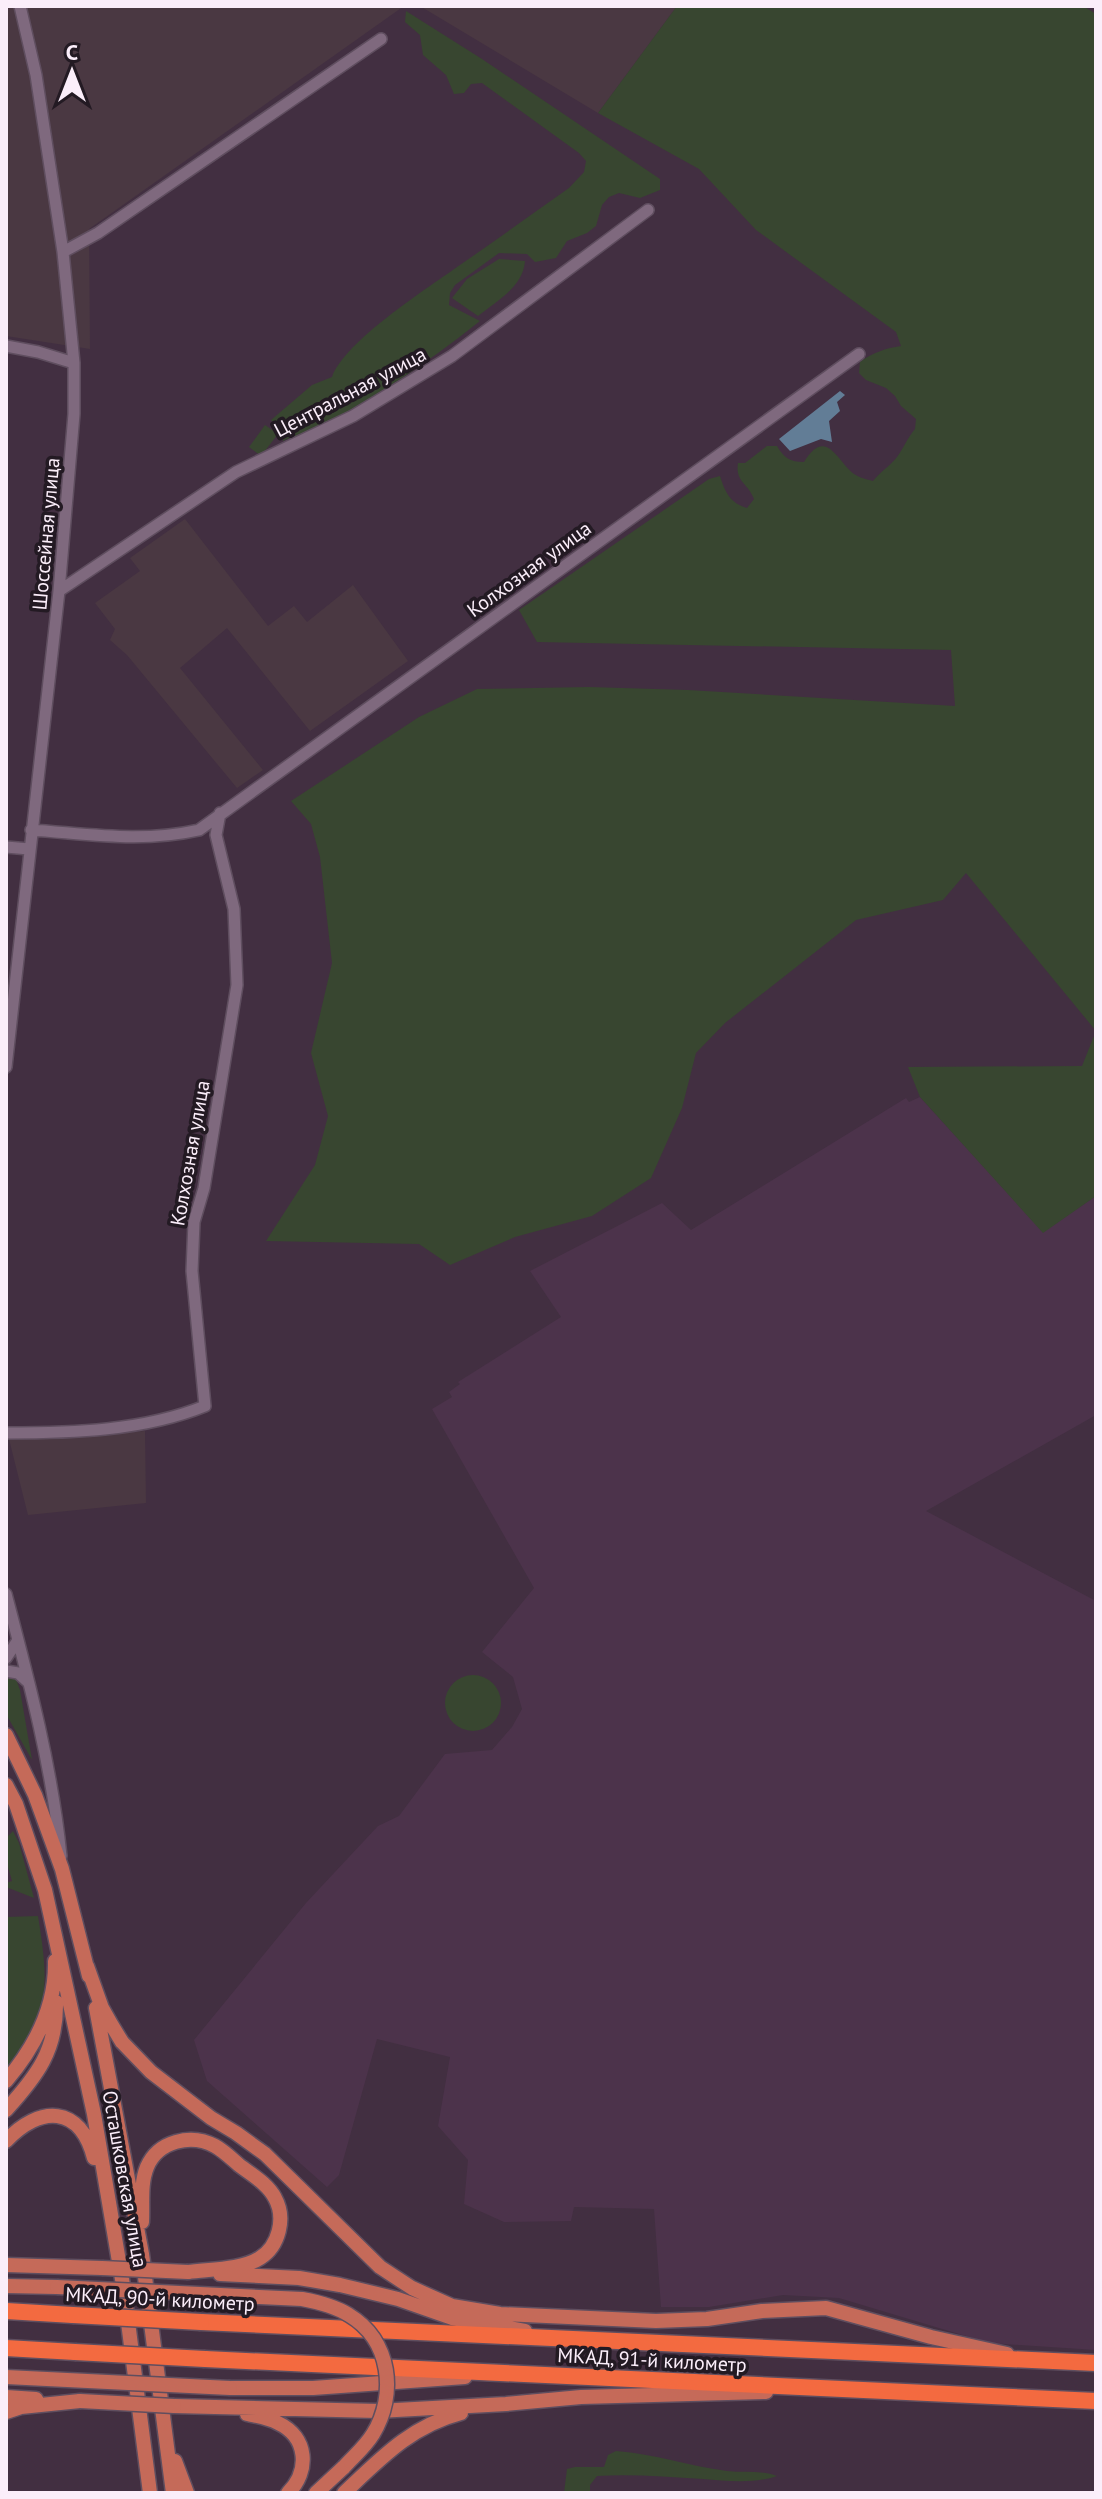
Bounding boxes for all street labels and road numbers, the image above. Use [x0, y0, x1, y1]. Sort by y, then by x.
street label: Центральная улица [269, 341, 431, 443]
street label: Шоссейная улица [26, 457, 66, 611]
street label: Колхозная улица [462, 515, 596, 623]
street label: Колхозная улица [164, 1078, 216, 1228]
street label: Осташковская улица [97, 2088, 153, 2270]
street label: МКАД, 90-й километр [65, 2281, 255, 2317]
street label: МКАД, 91-й километр [557, 2342, 747, 2378]

